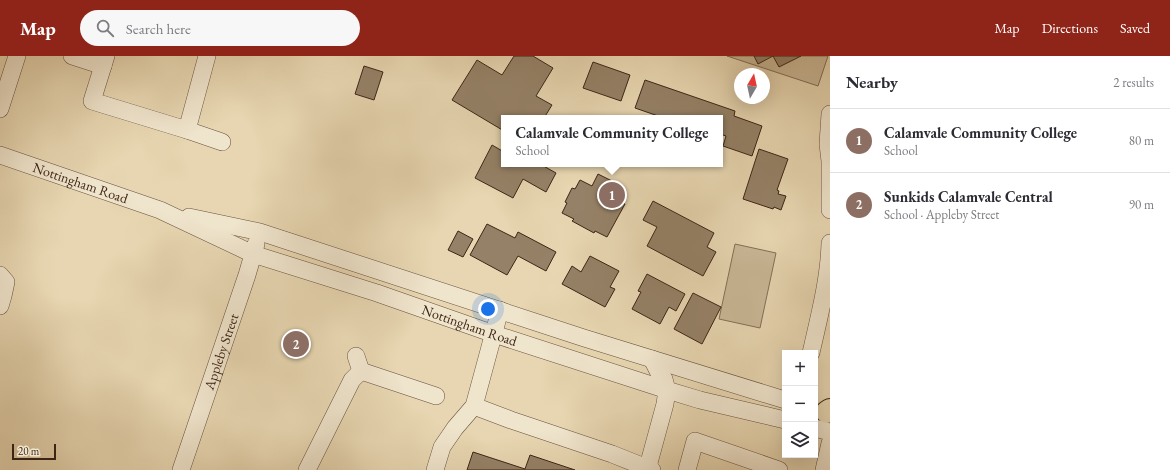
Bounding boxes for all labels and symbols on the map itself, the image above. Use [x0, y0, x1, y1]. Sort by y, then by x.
north arrow [734, 68, 770, 104]
street label: Nottingham Road [30, 158, 131, 208]
pin: 1 [599, 180, 625, 210]
your location [478, 299, 498, 319]
street label: Nottingham Road [419, 300, 520, 350]
street label: Appleby Street [199, 310, 243, 393]
pin: 2 [283, 329, 309, 359]
scale bar [12, 442, 56, 461]

